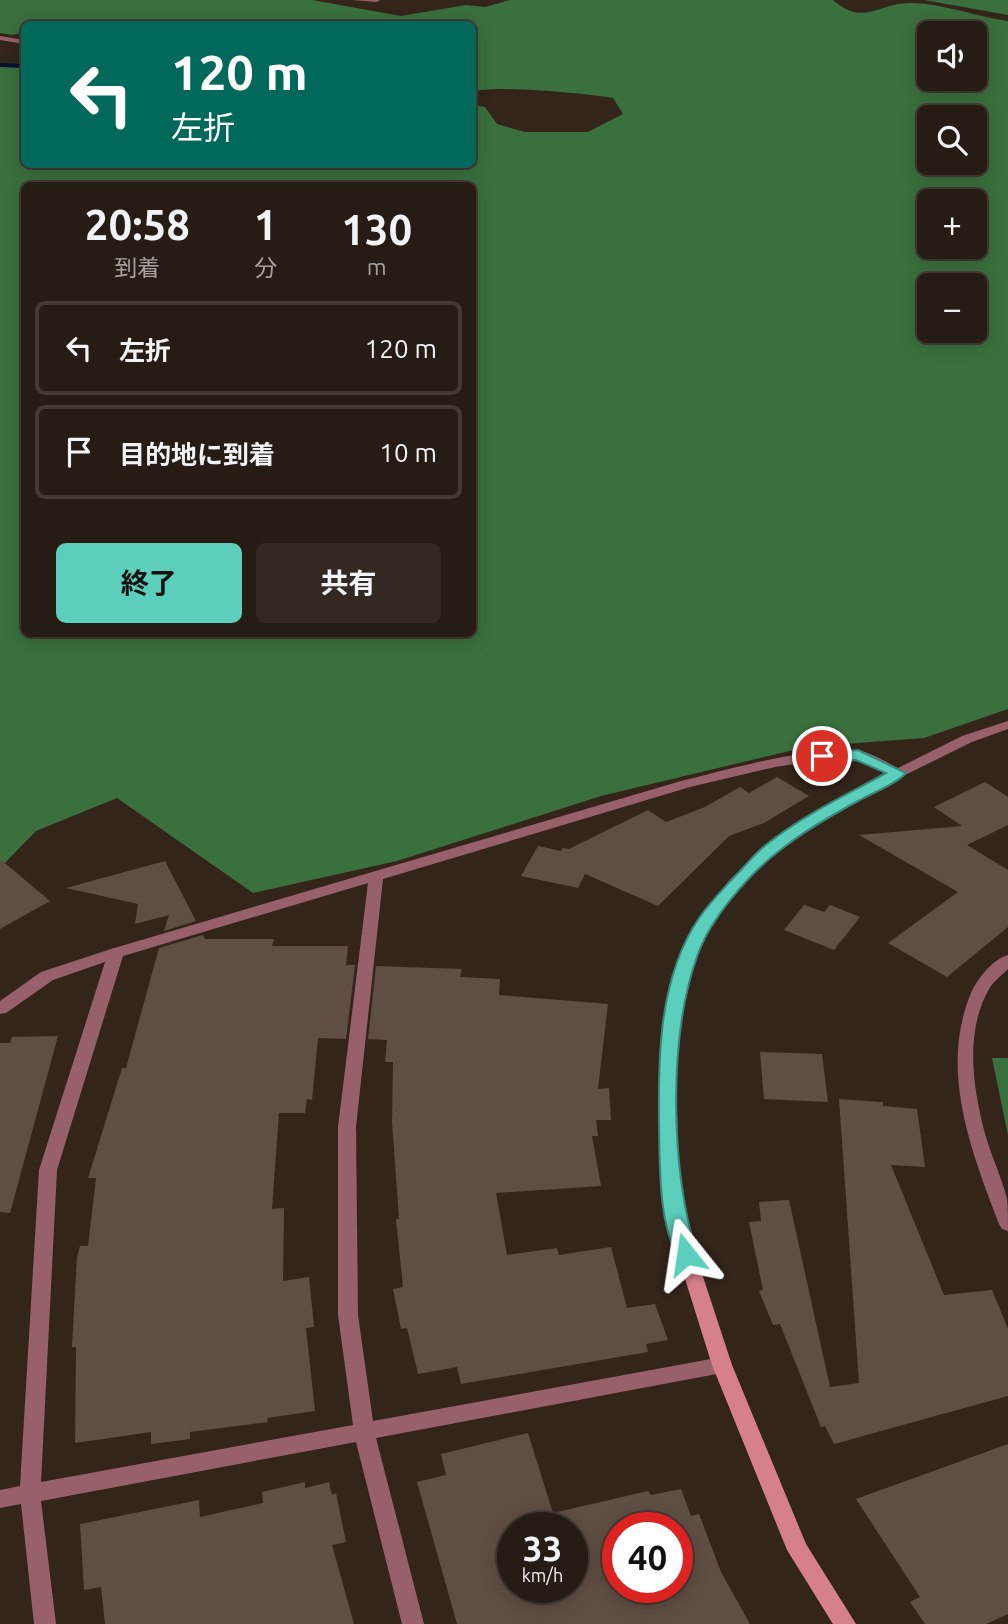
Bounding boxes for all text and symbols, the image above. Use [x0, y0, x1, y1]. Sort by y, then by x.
map controls [917, 21, 987, 343]
button: sound [917, 21, 987, 91]
text: 120 m [171, 44, 308, 99]
icon: left [56, 49, 147, 140]
button: search [917, 105, 987, 175]
text: 左折 [171, 109, 235, 145]
button: + [917, 189, 987, 259]
text: 20:58 [85, 201, 190, 248]
text: 1 [254, 201, 277, 248]
text: 130 [341, 206, 412, 253]
text: m [367, 254, 387, 279]
text: 到着 [114, 255, 160, 280]
text: 分 [254, 255, 277, 280]
button: − [917, 273, 987, 343]
icon: left [60, 329, 98, 367]
text: 120 m [365, 334, 437, 363]
text: 左折 [119, 336, 171, 365]
icon: arrive [60, 433, 98, 471]
text: 10 m [379, 438, 437, 467]
text: 目的地に到着 [119, 440, 275, 469]
button: 終了 [56, 543, 242, 623]
button: 共有 [256, 543, 441, 623]
pin [792, 726, 852, 786]
icon: arrive [803, 737, 841, 775]
position arrow [649, 1217, 723, 1291]
speed limit sign: 40 [602, 1512, 693, 1603]
text: 33 [523, 1528, 562, 1568]
text: km/h [522, 1565, 563, 1585]

